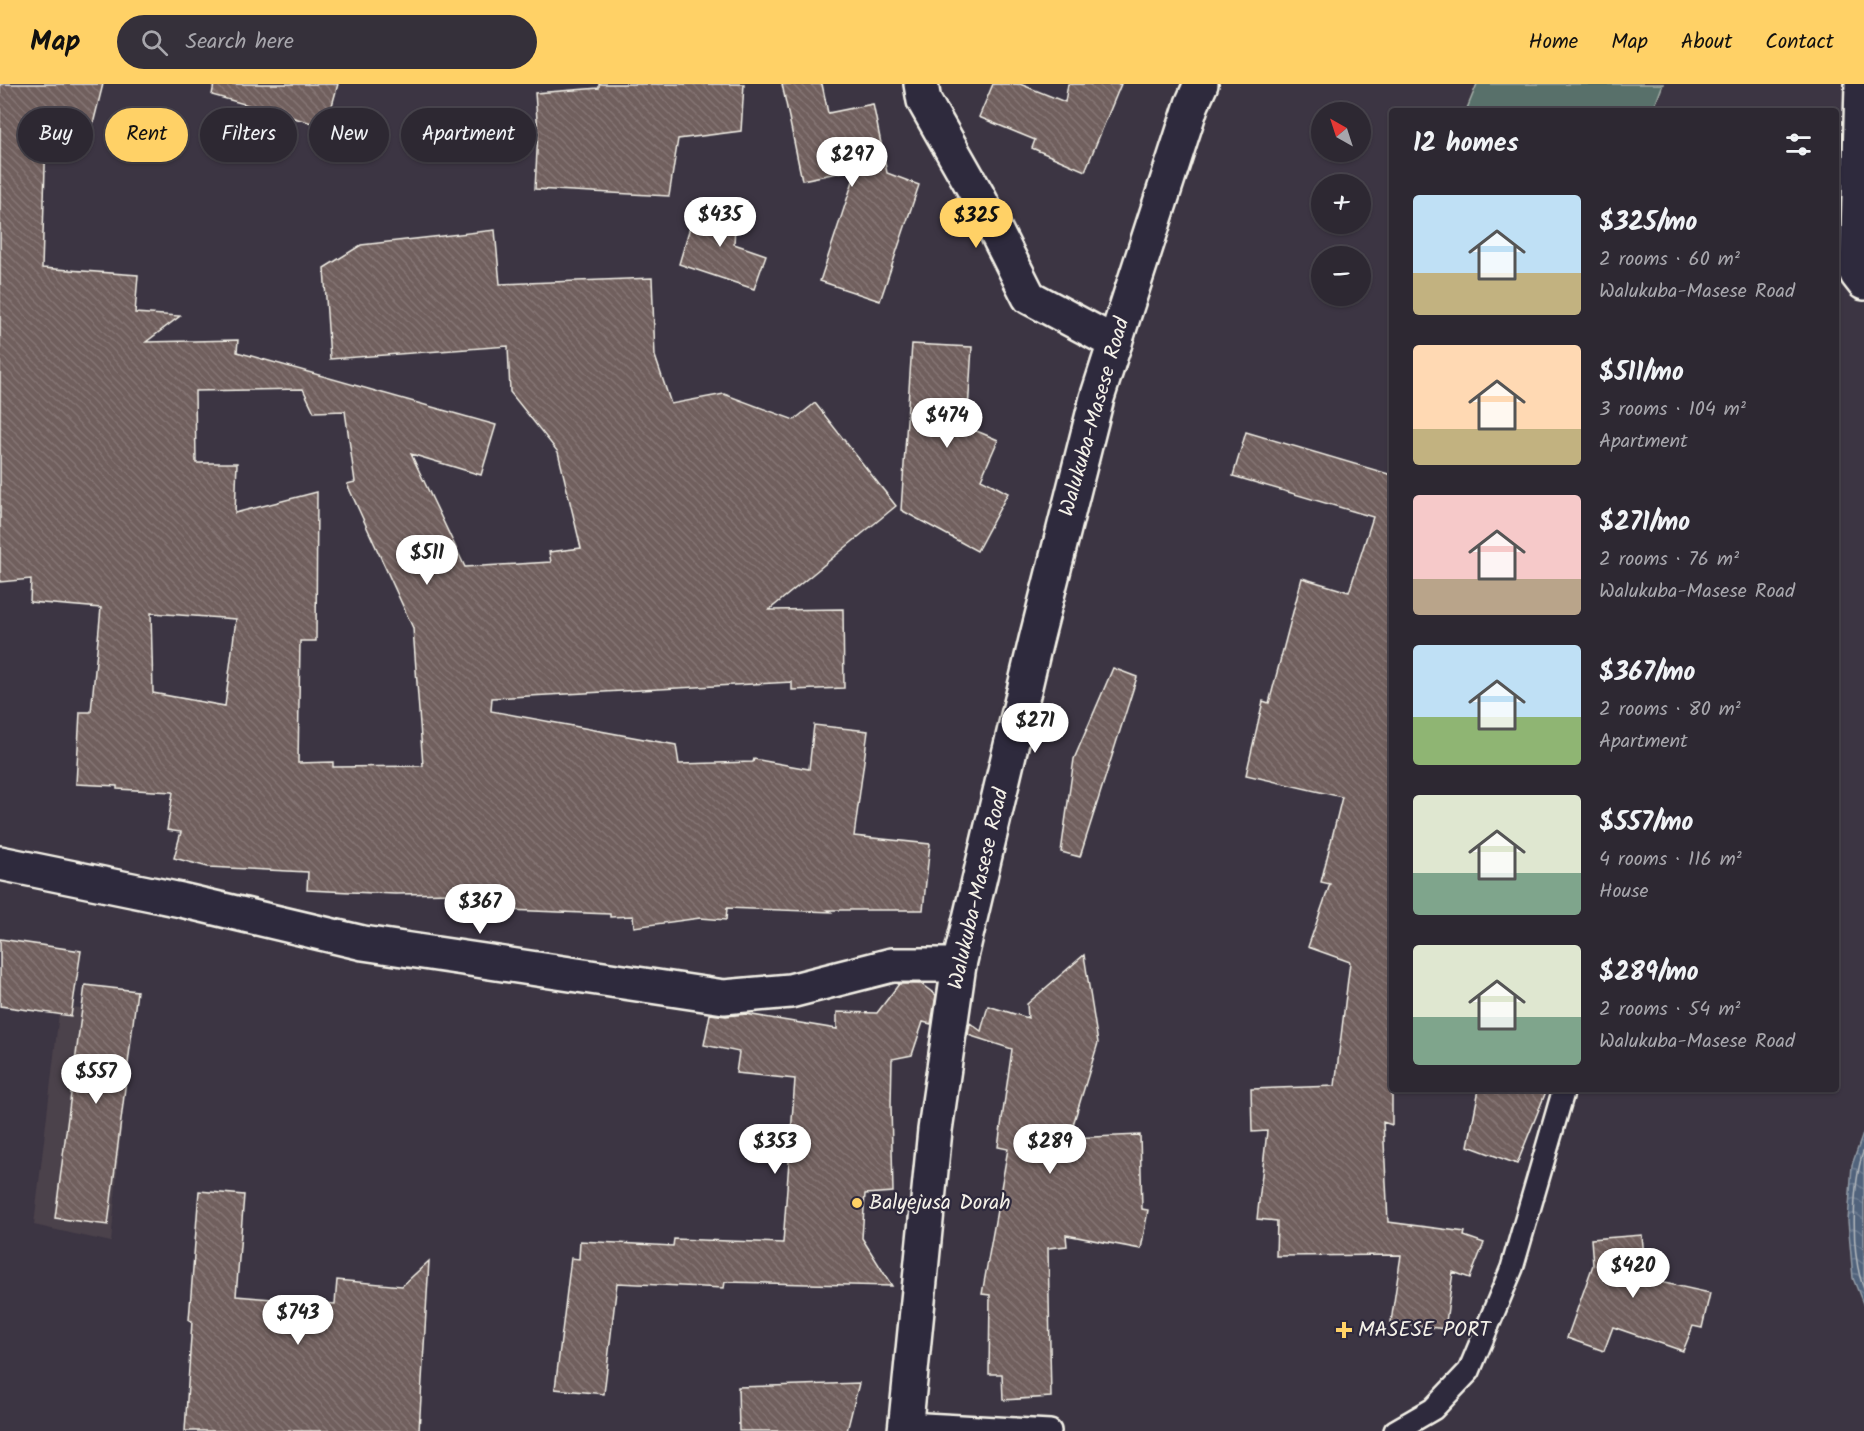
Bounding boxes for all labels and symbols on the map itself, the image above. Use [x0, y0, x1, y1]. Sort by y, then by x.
north arrow [1311, 102, 1371, 162]
pin: $297 [816, 137, 888, 188]
pin: $435 [684, 197, 756, 248]
pin: $325 [940, 198, 1012, 249]
street label: Walukuba-Masese Road [1051, 313, 1139, 520]
pin: $474 [911, 398, 983, 449]
pin: $511 [391, 535, 463, 586]
pin: $271 [999, 703, 1071, 754]
street label: Walukuba-Masese Road [940, 785, 1018, 993]
pin: $367 [444, 884, 516, 935]
pin: $557 [60, 1054, 132, 1105]
pin: $353 [739, 1124, 811, 1175]
pin: $289 [1014, 1124, 1086, 1175]
place label: Balyejusa Dorah [869, 1187, 1010, 1220]
marker: Balyejusa Dorah [850, 1196, 864, 1210]
pin: $420 [1597, 1248, 1669, 1299]
pin: $743 [262, 1295, 334, 1346]
place label: MASESE PORT [1358, 1314, 1492, 1347]
marker: MASESE PORT [1335, 1321, 1353, 1339]

